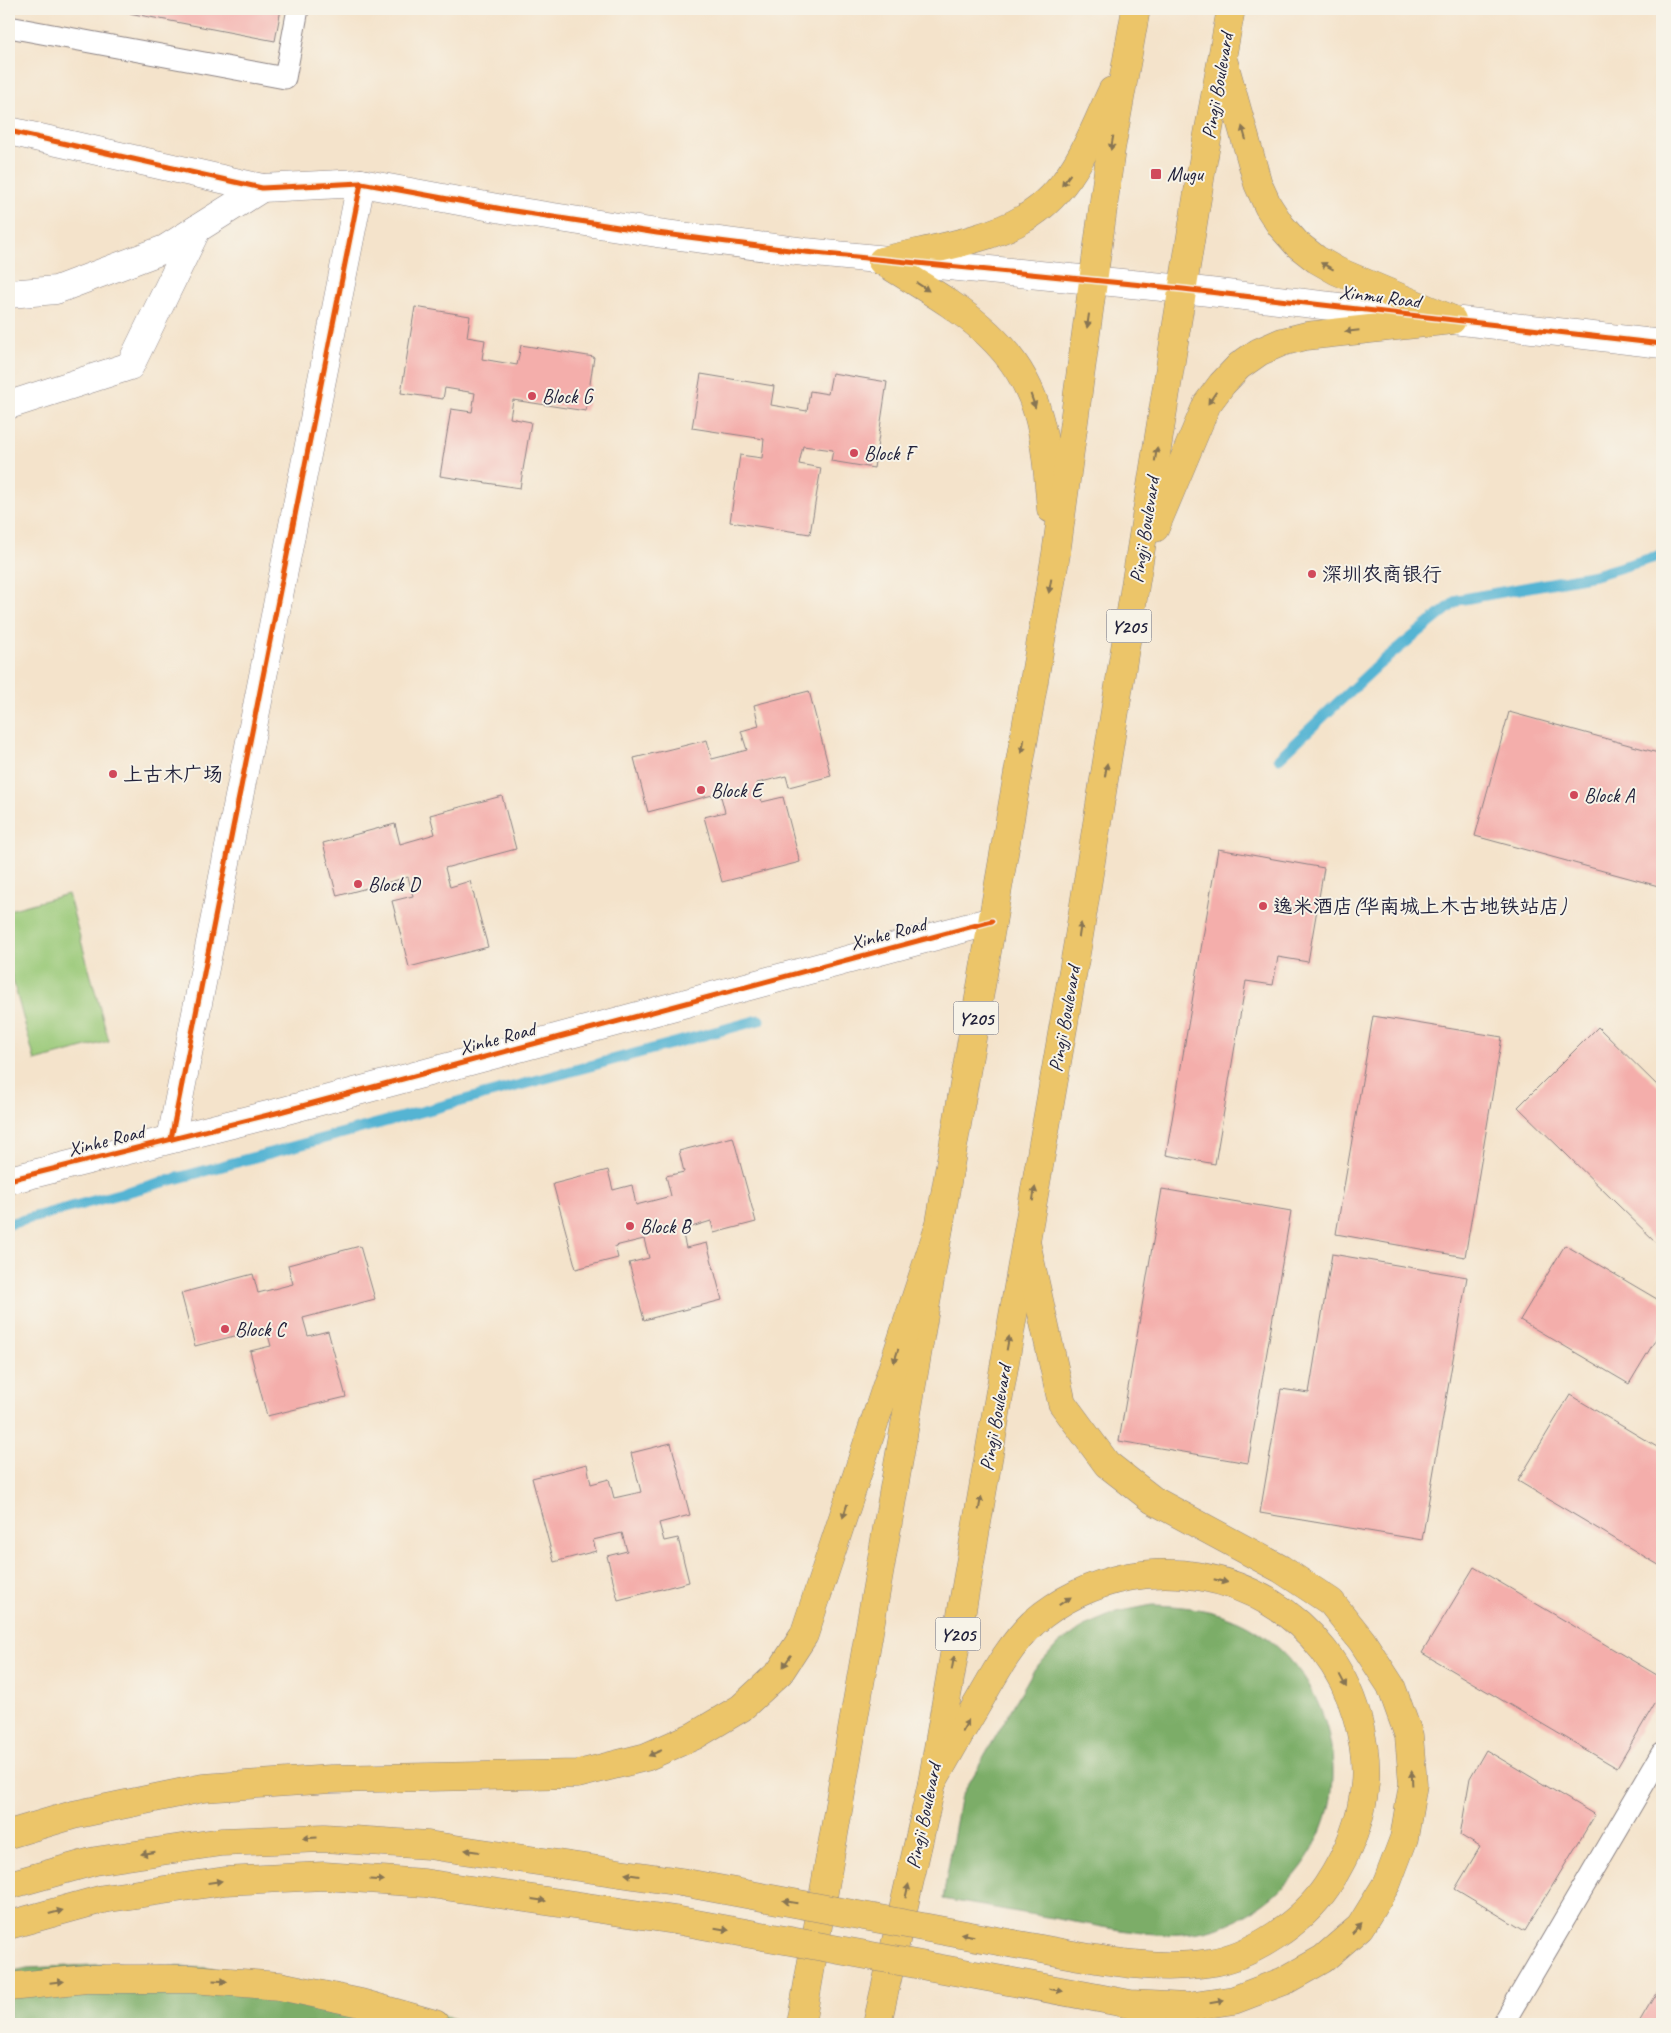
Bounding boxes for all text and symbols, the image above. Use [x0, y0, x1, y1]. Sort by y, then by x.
street label: Pingji Boulevard [1196, 28, 1240, 141]
one-way arrow [1240, 125, 1248, 140]
one-way arrow [1108, 135, 1116, 151]
place label: Mugu [1167, 162, 1205, 187]
marker: Mugu [1149, 167, 1163, 181]
one-way arrow [1061, 173, 1071, 187]
one-way arrow [1321, 261, 1334, 270]
street label: Xinmu Road [1338, 279, 1425, 314]
one-way arrow [917, 282, 930, 292]
one-way arrow [1084, 313, 1092, 329]
one-way arrow [1343, 327, 1359, 335]
place label: Block G [542, 384, 594, 409]
marker: Block G [526, 390, 538, 402]
one-way arrow [1207, 392, 1217, 405]
one-way arrow [1029, 394, 1037, 409]
place label: Block F [864, 441, 918, 466]
one-way arrow [1153, 446, 1161, 462]
marker: Block F [848, 447, 860, 459]
street label: Pingji Boulevard [1124, 472, 1166, 585]
place label: 深圳农商银行 [1322, 562, 1442, 587]
marker: 深圳农商银行 [1306, 568, 1318, 580]
one-way arrow [1046, 578, 1054, 594]
road number: Y205 [1106, 610, 1152, 642]
one-way arrow [1018, 739, 1026, 755]
place label: 上古木广场 [123, 762, 223, 787]
one-way arrow [1102, 762, 1110, 778]
marker: 上古木广场 [107, 768, 119, 780]
place label: Block E [711, 778, 764, 803]
place label: Block A [1584, 783, 1635, 808]
marker: Block E [695, 784, 707, 796]
marker: Block A [1568, 789, 1580, 801]
place label: Block D [368, 872, 421, 897]
marker: Block D [352, 878, 364, 890]
place label: 逸米酒店(华南城上木古地铁站店) [1273, 894, 1568, 919]
marker: 逸米酒店(华南城上木古地铁站店) [1257, 900, 1269, 912]
street label: Xinhe Road [847, 911, 932, 956]
one-way arrow [1076, 922, 1084, 938]
street label: Pingji Boulevard [1043, 961, 1087, 1074]
road number: Y205 [954, 1001, 998, 1034]
street label: Xinhe Road [456, 1016, 541, 1061]
street label: Xinhe Road [66, 1118, 150, 1162]
one-way arrow [1030, 1186, 1038, 1202]
place label: Block B [640, 1214, 692, 1239]
marker: Block B [624, 1220, 636, 1232]
place label: Block C [235, 1317, 287, 1342]
marker: Block C [219, 1323, 231, 1335]
one-way arrow [1005, 1335, 1013, 1351]
one-way arrow [892, 1349, 899, 1364]
street label: Pingji Boulevard [974, 1360, 1018, 1473]
one-way arrow [977, 1495, 985, 1511]
one-way arrow [841, 1503, 848, 1518]
one-way arrow [1214, 1577, 1229, 1585]
one-way arrow [1058, 1596, 1072, 1606]
road number: Y205 [936, 1618, 980, 1650]
one-way arrow [782, 1655, 792, 1668]
one-way arrow [949, 1655, 957, 1671]
one-way arrow [1339, 1674, 1347, 1688]
one-way arrow [960, 1719, 969, 1732]
one-way arrow [648, 1749, 662, 1757]
street label: Pingji Boulevard [900, 1758, 947, 1871]
one-way arrow [1407, 1770, 1415, 1786]
one-way arrow [302, 1835, 318, 1843]
one-way arrow [463, 1847, 479, 1855]
one-way arrow [140, 1850, 156, 1858]
one-way arrow [624, 1871, 640, 1879]
one-way arrow [370, 1876, 386, 1884]
one-way arrow [208, 1878, 224, 1886]
one-way arrow [903, 1884, 911, 1899]
one-way arrow [531, 1896, 547, 1904]
one-way arrow [781, 1898, 797, 1906]
one-way arrow [48, 1907, 63, 1915]
one-way arrow [1351, 1922, 1363, 1934]
one-way arrow [715, 1925, 731, 1933]
one-way arrow [959, 1931, 974, 1939]
one-way arrow [50, 1978, 66, 1986]
one-way arrow [212, 1978, 228, 1986]
one-way arrow [1048, 1987, 1064, 1995]
one-way arrow [1209, 1998, 1225, 2006]

